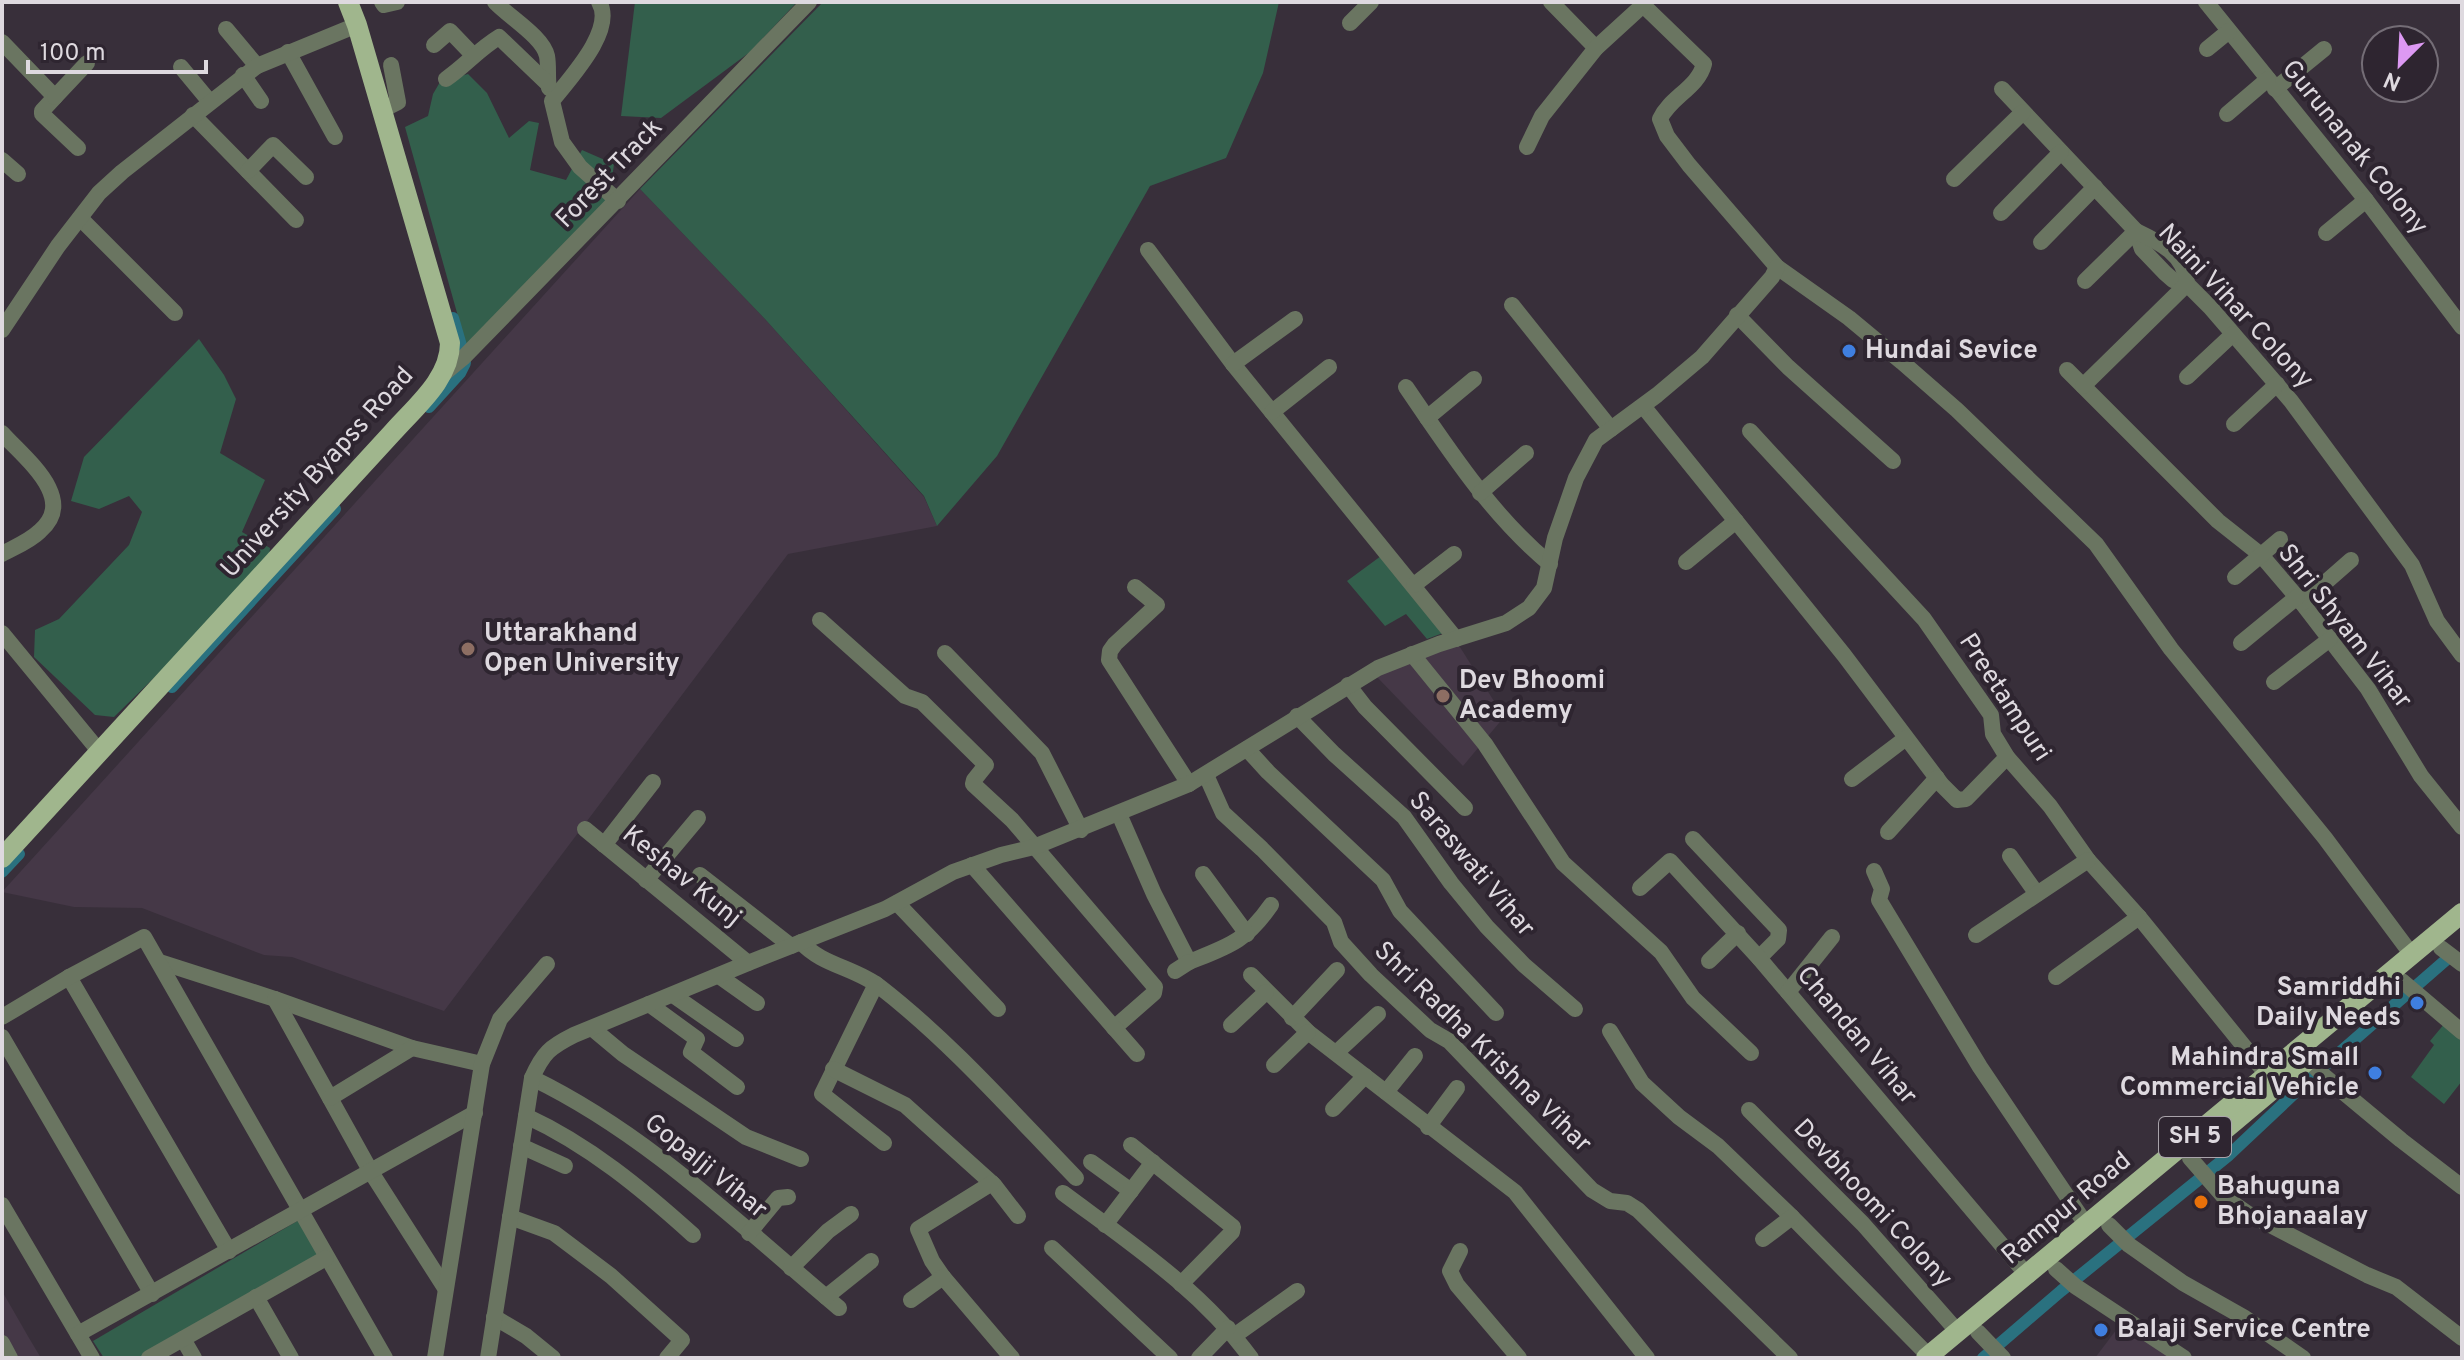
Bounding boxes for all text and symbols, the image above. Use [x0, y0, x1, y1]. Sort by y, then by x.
scale bar [28, 24, 206, 74]
north arrow [2360, 24, 2440, 104]
text: 100 m [40, 39, 106, 69]
street label: Gurunanak Colony [2273, 54, 2435, 242]
text: N [2380, 64, 2406, 96]
street label: Forest Track [549, 112, 671, 236]
street label: Naini Vihar Colony [2150, 218, 2320, 396]
place label: Hundai Sevice [1865, 335, 2038, 368]
marker: Hundai Sevice [1840, 342, 1858, 360]
street label: University Byapss Road [214, 360, 422, 586]
street label: Shri Shyam Vihar [2269, 538, 2419, 716]
place label: Uttarakhand Open University [484, 618, 680, 681]
street label: Preetampuri [1950, 628, 2058, 768]
marker: Uttarakhand Open University [459, 640, 477, 658]
place label: Dev Bhoomi Academy [1459, 665, 1605, 728]
marker: Dev Bhoomi Academy [1434, 687, 1452, 705]
street label: Saraswati Vihar [1401, 786, 1541, 944]
street label: Keshav Kunj [615, 819, 747, 935]
street label: Shri Radha Krishna Vihar [1366, 935, 1598, 1161]
street label: Chandan Vihar [1788, 960, 1924, 1112]
place label: Samriddhi Daily Needs [2256, 972, 2401, 1035]
marker: Samriddhi Daily Needs [2408, 994, 2426, 1012]
place label: Mahindra Small Commercial Vehicle [2120, 1042, 2359, 1105]
marker: Mahindra Small Commercial Vehicle [2366, 1064, 2384, 1082]
street label: Gopalji Vihar [637, 1107, 773, 1227]
street label: Devbhoomi Colony [1785, 1113, 1959, 1295]
road number: SH 5 [2159, 1117, 2231, 1157]
street label: Rampur Road [1995, 1145, 2139, 1273]
place label: Bahuguna Bhojanaalay [2217, 1171, 2368, 1234]
marker: Bahuguna Bhojanaalay [2192, 1193, 2210, 1211]
place label: Balaji Service Centre [2117, 1314, 2371, 1347]
marker: Balaji Service Centre [2092, 1321, 2110, 1339]

